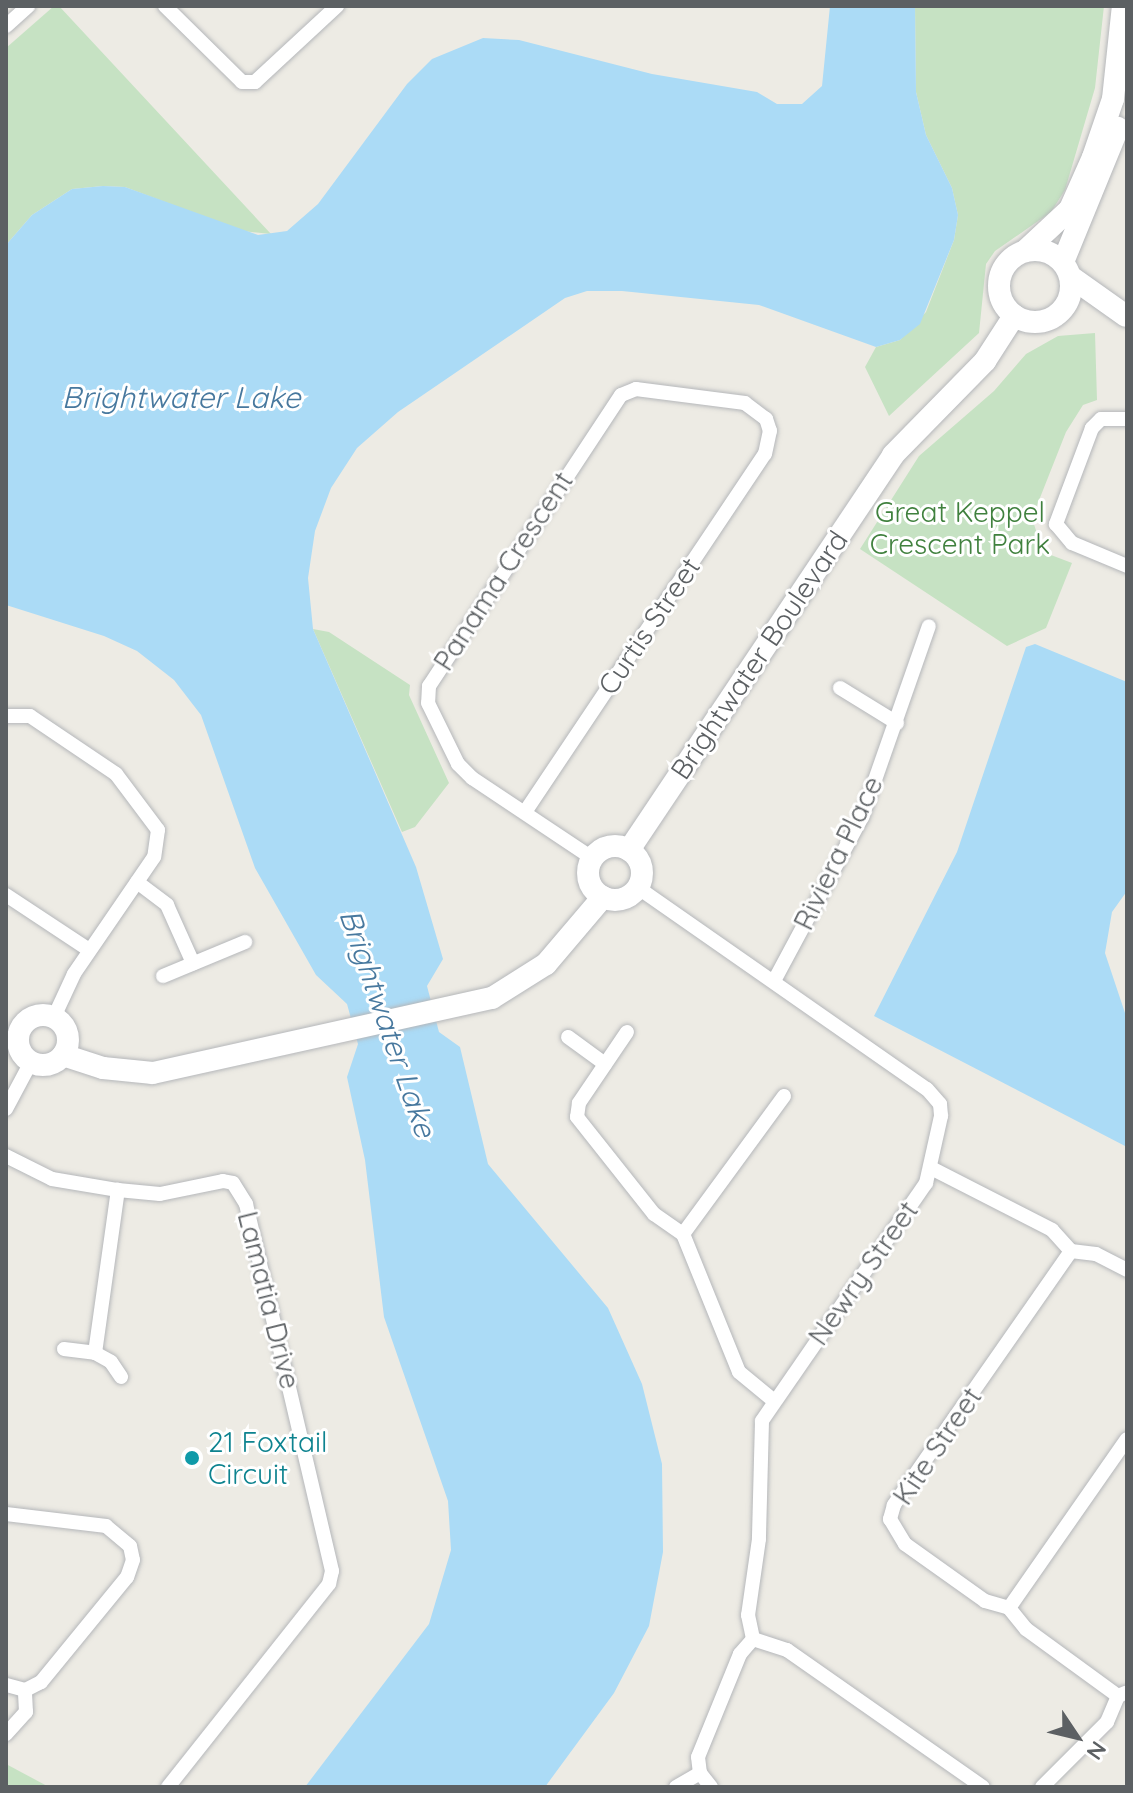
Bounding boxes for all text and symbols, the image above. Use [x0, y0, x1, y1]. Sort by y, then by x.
water label: Brightwater Lake [62, 379, 300, 415]
street label: Panama Crescent [426, 465, 580, 677]
park label: Great Keppel Crescent Park [870, 495, 1050, 561]
street label: Brightwater Boulevard [663, 524, 855, 786]
street label: Curtis Street [591, 551, 707, 701]
street label: Riviera Place [786, 771, 890, 935]
water label: Brightwater Lake [332, 904, 444, 1142]
street label: Newry Street [801, 1195, 925, 1351]
street label: Lamatia Drive [231, 1208, 307, 1392]
street label: Kite Street [886, 1381, 988, 1511]
place label: 21 Foxtail Circuit [208, 1425, 327, 1491]
marker: 21 Foxtail Circuit [183, 1449, 201, 1467]
north arrow [1037, 1697, 1117, 1777]
text: N [1081, 1736, 1113, 1765]

